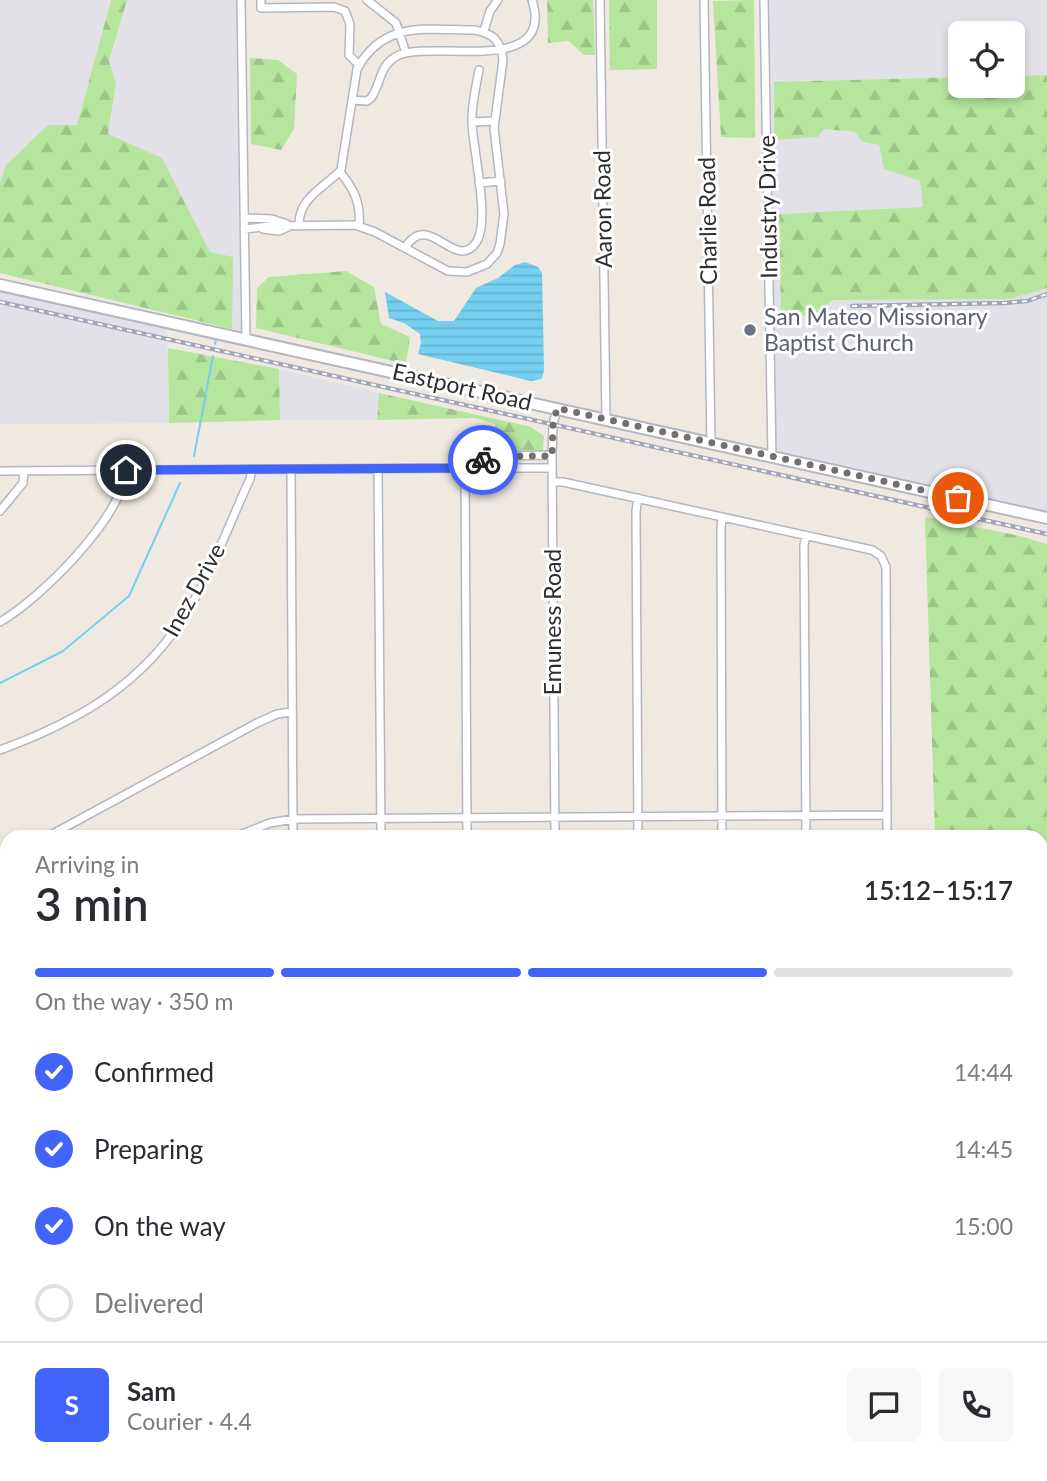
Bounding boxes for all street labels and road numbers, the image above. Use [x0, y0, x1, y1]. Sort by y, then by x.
street label: Industry Drive [752, 135, 782, 279]
street label: Aaron Road [587, 150, 617, 268]
street label: Charlie Road [692, 157, 722, 285]
street label: Eastport Road [390, 356, 535, 416]
street label: Inez Drive [156, 538, 230, 641]
street label: Emuness Road [538, 549, 566, 695]

